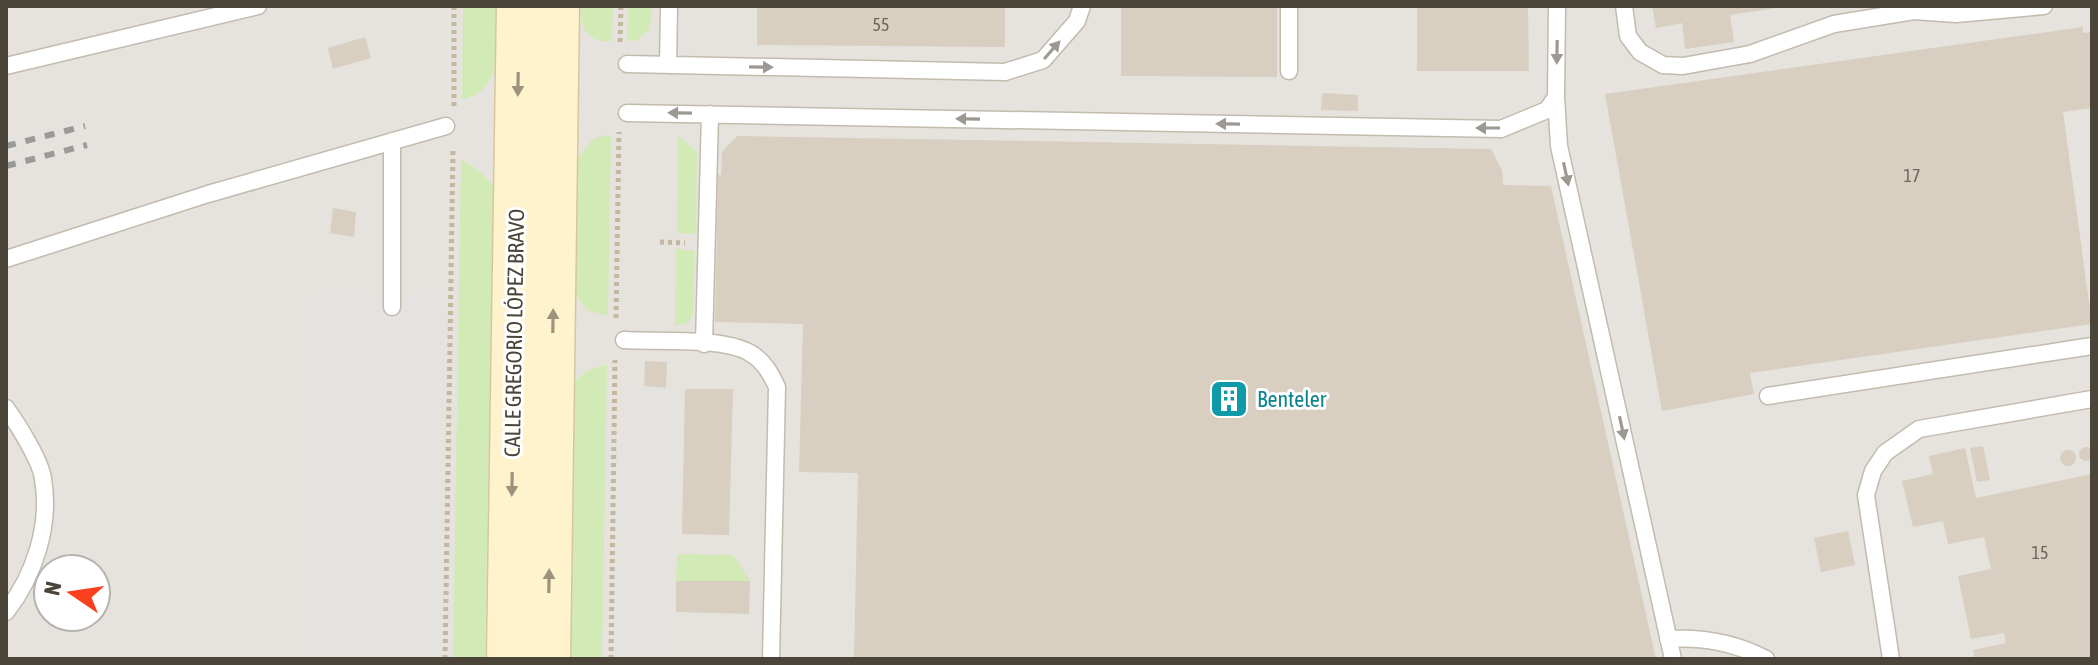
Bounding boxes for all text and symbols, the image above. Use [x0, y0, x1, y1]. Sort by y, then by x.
house number: 55 [873, 14, 889, 35]
one-way arrow [1043, 40, 1061, 59]
one-way arrow [1551, 40, 1563, 65]
one-way arrow [749, 60, 774, 73]
one-way arrow [512, 72, 524, 97]
one-way arrow [667, 107, 692, 120]
one-way arrow [955, 112, 980, 125]
one-way arrow [1215, 117, 1240, 130]
one-way arrow [1475, 122, 1500, 134]
one-way arrow [1560, 162, 1573, 187]
house number: 17 [1904, 165, 1920, 186]
street label: CALLE GREGORIO LÓPEZ BRAVO [499, 209, 529, 457]
one-way arrow [547, 308, 559, 333]
building icon: Benteler [1208, 378, 1250, 420]
place label: Benteler [1257, 386, 1327, 412]
one-way arrow [1616, 416, 1629, 441]
one-way arrow [506, 472, 518, 497]
house number: 15 [2032, 542, 2048, 563]
north arrow [32, 553, 112, 633]
one-way arrow [543, 568, 555, 593]
text: N [38, 579, 67, 598]

